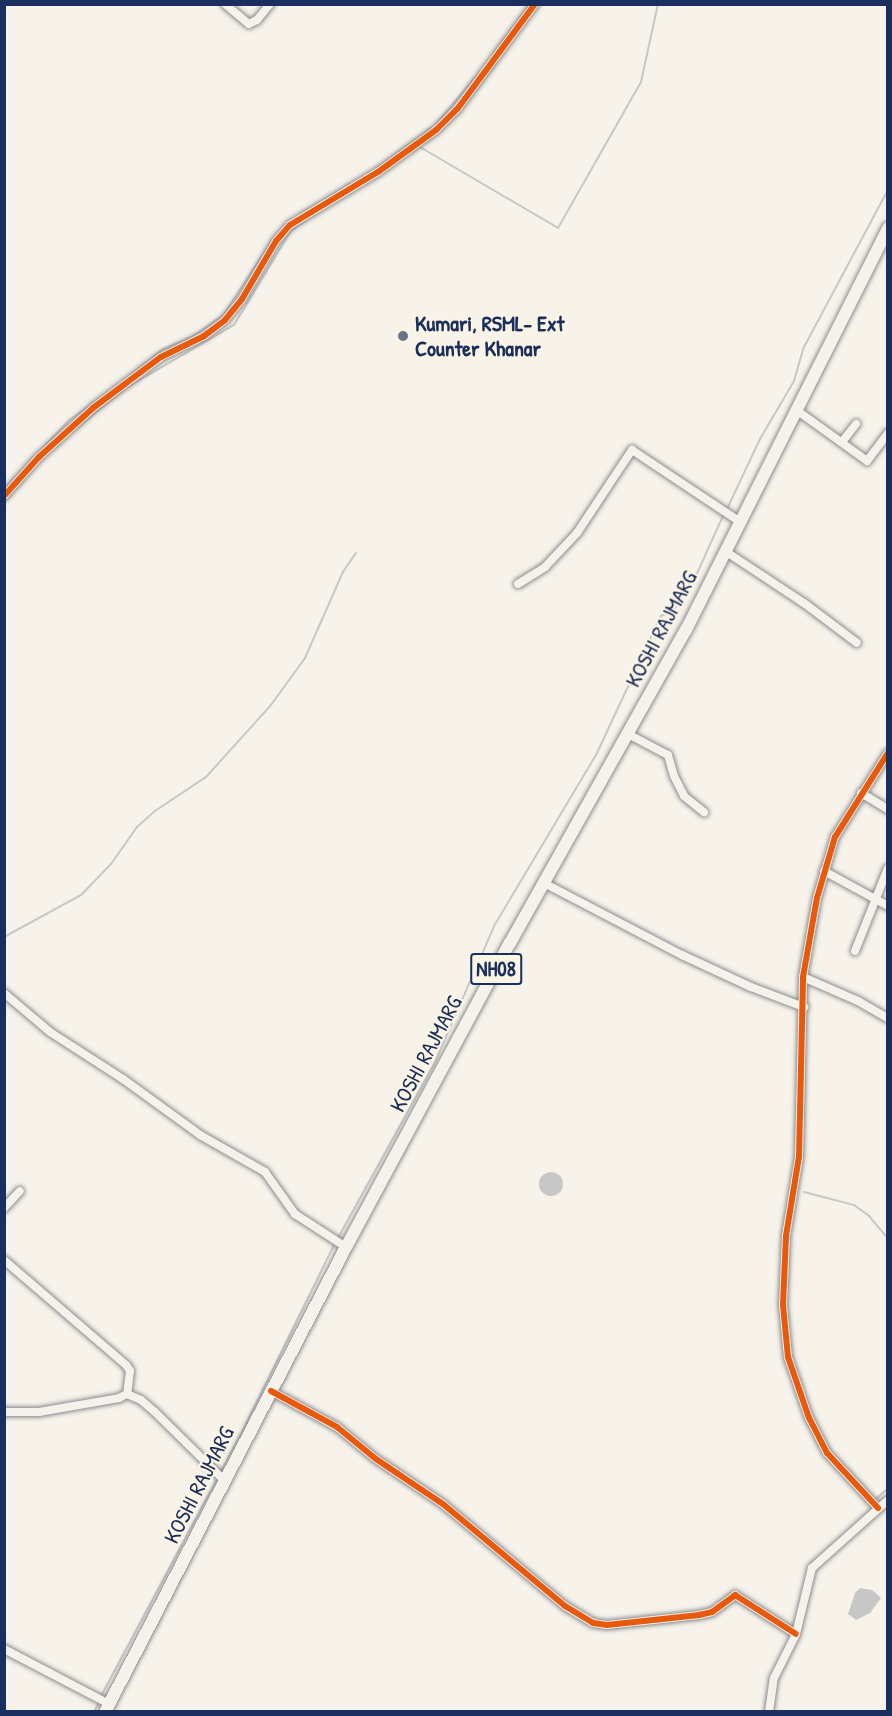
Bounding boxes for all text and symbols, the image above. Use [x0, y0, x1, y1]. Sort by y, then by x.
place label: Kumari, RSML- Ext Counter Khanar [415, 310, 564, 362]
marker: Kumari, RSML- Ext Counter Khanar [396, 329, 410, 343]
street label: KOSHI RAJMARG [619, 566, 703, 692]
road number: NH08 [469, 951, 523, 987]
street label: KOSHI RAJMARG [384, 991, 468, 1117]
street label: KOSHI RAJMARG [158, 1422, 240, 1548]

